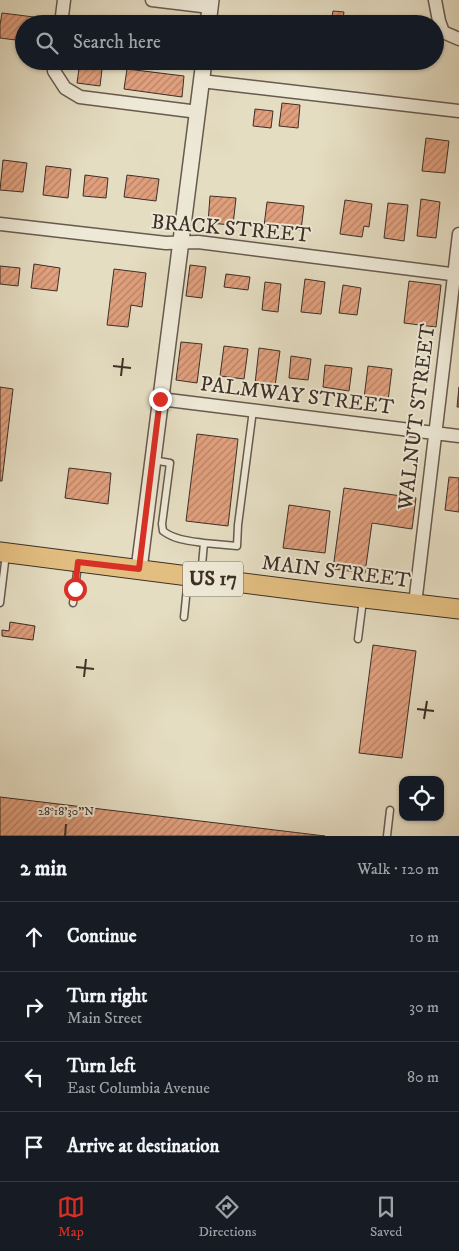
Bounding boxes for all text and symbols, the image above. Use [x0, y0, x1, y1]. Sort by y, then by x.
search box [15, 15, 444, 70]
icon: search [33, 29, 61, 57]
text: Search here [73, 31, 161, 54]
street label: BRACK STREET [150, 209, 312, 249]
street label: WALNUT STREET [393, 322, 441, 513]
street label: PALMWAY STREET [199, 371, 396, 421]
route end [149, 388, 172, 411]
street label: MAIN STREET [260, 550, 412, 594]
road number: US 17 [183, 562, 243, 596]
route start [64, 578, 87, 601]
map controls [399, 776, 444, 821]
button: locate [399, 776, 444, 821]
text: 28°18'30"N [38, 804, 94, 819]
text: 2 min [20, 856, 67, 882]
text: Walk · 120 m [357, 859, 439, 879]
icon: ahead [20, 923, 48, 951]
text: Continue [67, 925, 137, 948]
text: 10 m [409, 927, 439, 947]
text: Turn right [67, 985, 147, 1008]
icon: right [20, 993, 48, 1021]
text: 30 m [409, 997, 439, 1017]
text: Main Street [67, 1008, 142, 1028]
text: Turn left [67, 1055, 136, 1078]
icon: left [20, 1063, 48, 1091]
text: 80 m [407, 1067, 439, 1087]
text: East Columbia Avenue [67, 1078, 210, 1098]
icon: arrive [20, 1133, 48, 1161]
text: Arrive at destination [67, 1135, 219, 1158]
tab: Map [57, 1193, 85, 1241]
tab: Directions [198, 1193, 256, 1241]
tab: Saved [370, 1193, 402, 1241]

